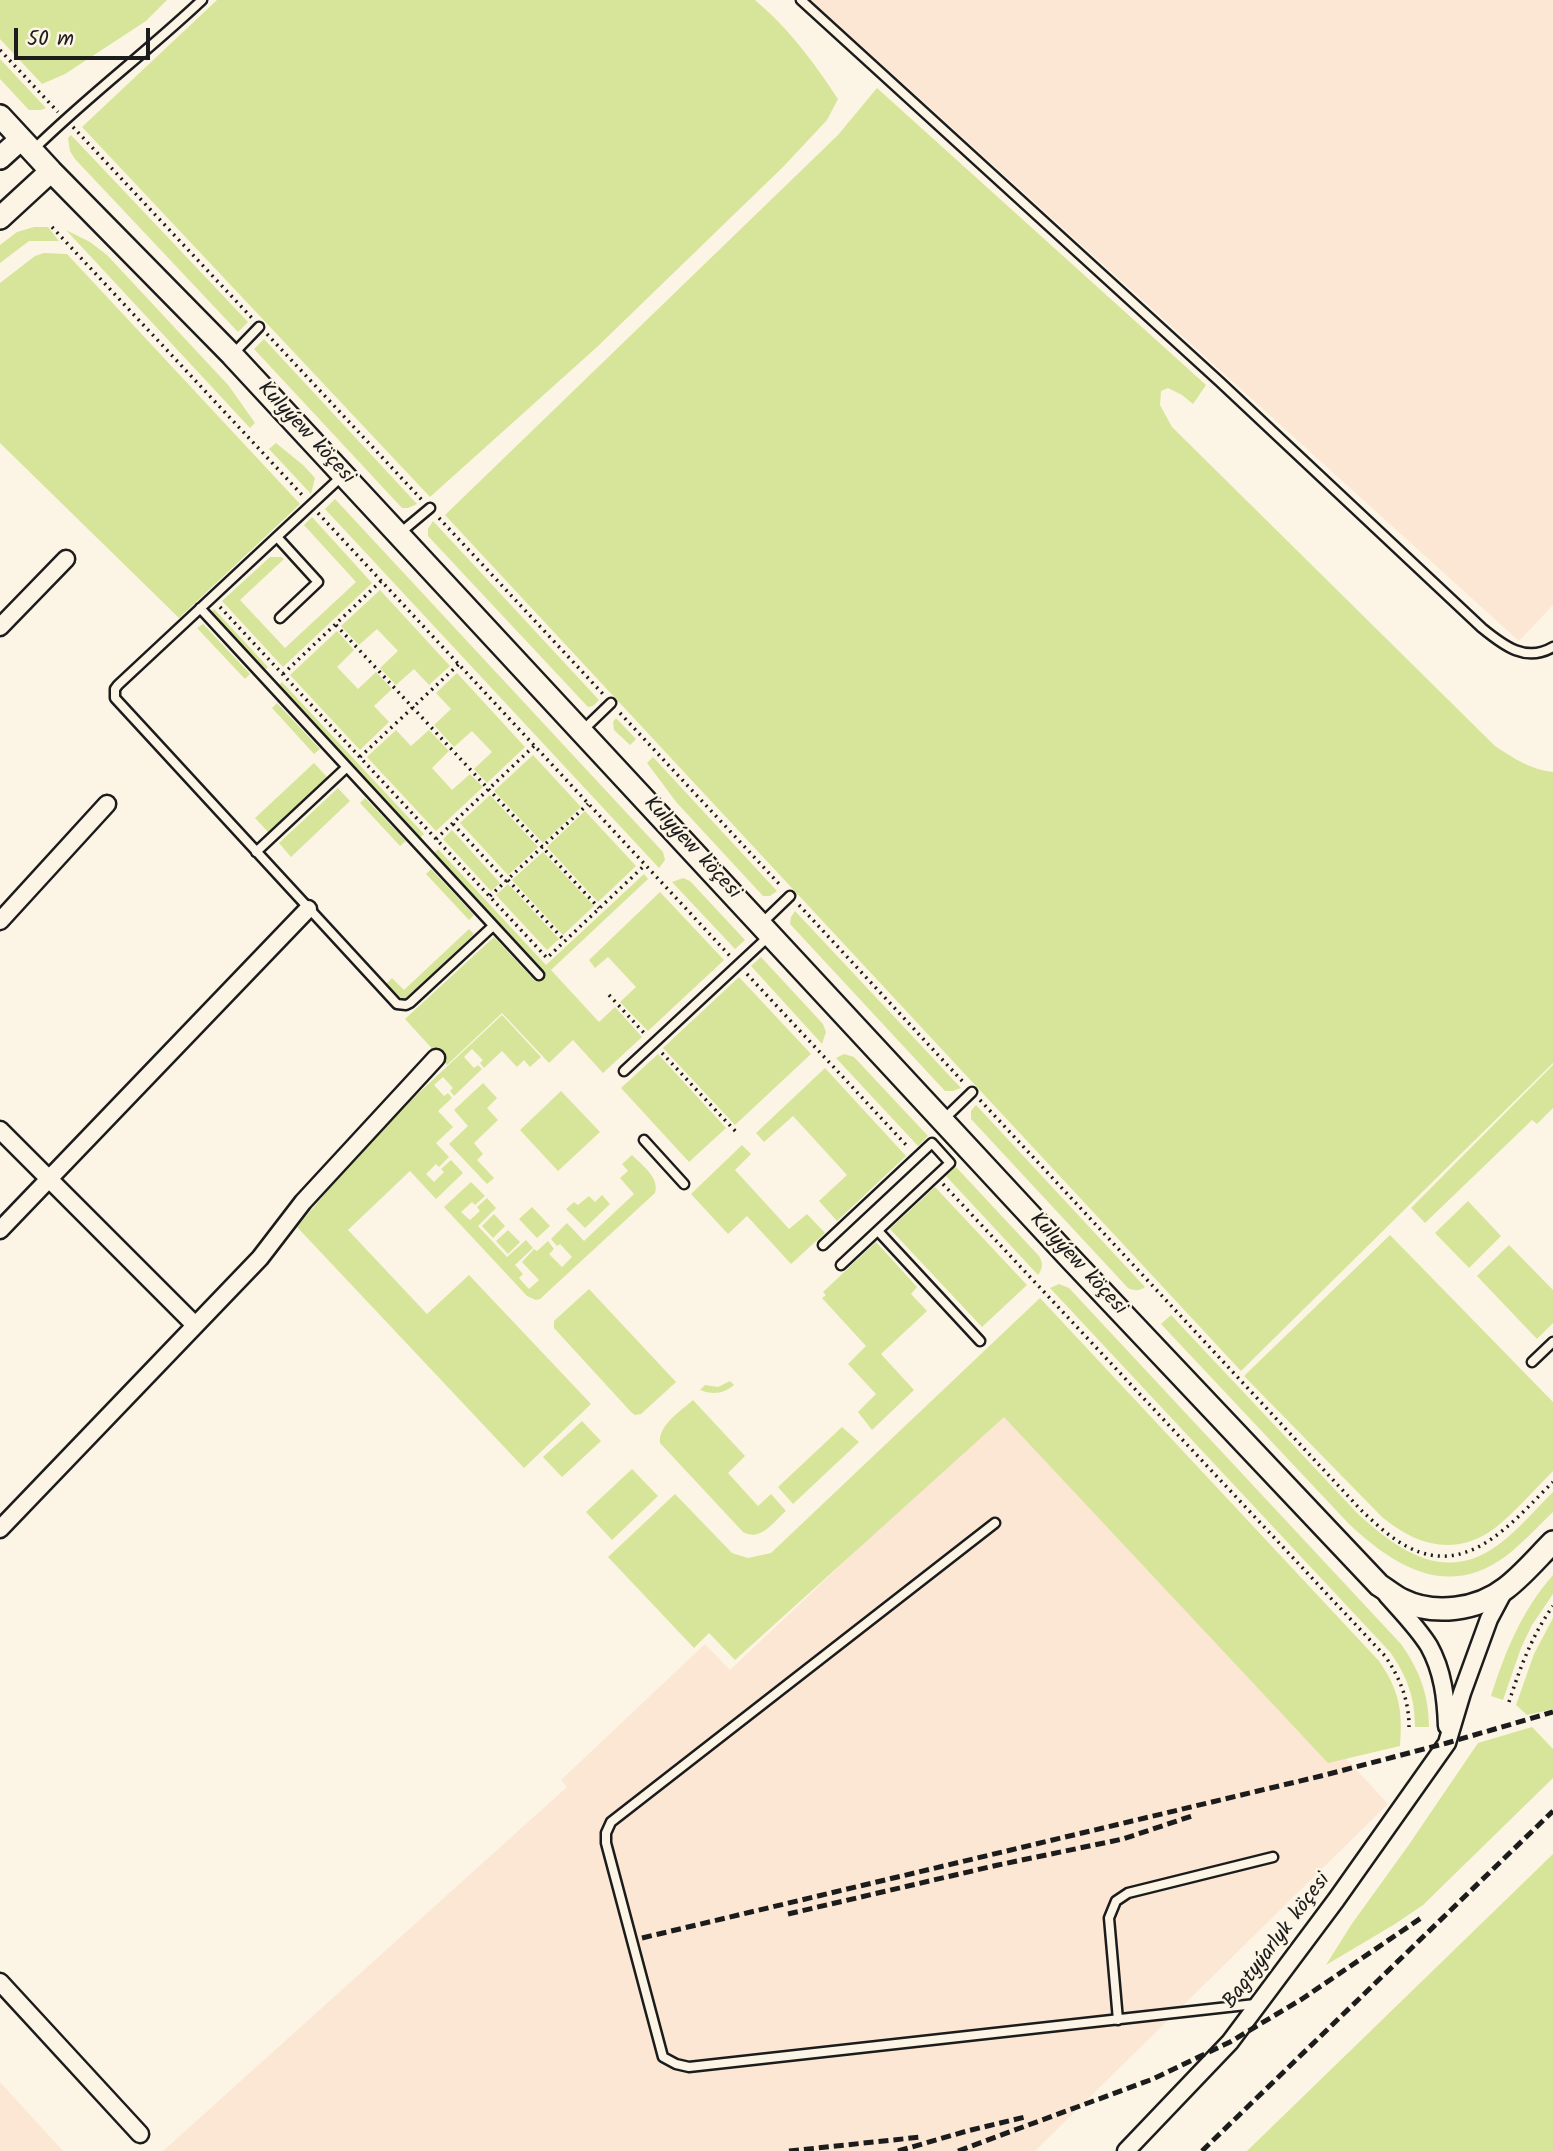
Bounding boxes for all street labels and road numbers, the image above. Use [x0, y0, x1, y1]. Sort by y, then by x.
street label: Kulyýew köçesi [251, 377, 359, 491]
street label: Kulyýew köçesi [637, 792, 745, 906]
street label: Kulyýew köçesi [1023, 1208, 1131, 1322]
street label: Bagtyýarlyk köçesi [1219, 1869, 1337, 2015]

